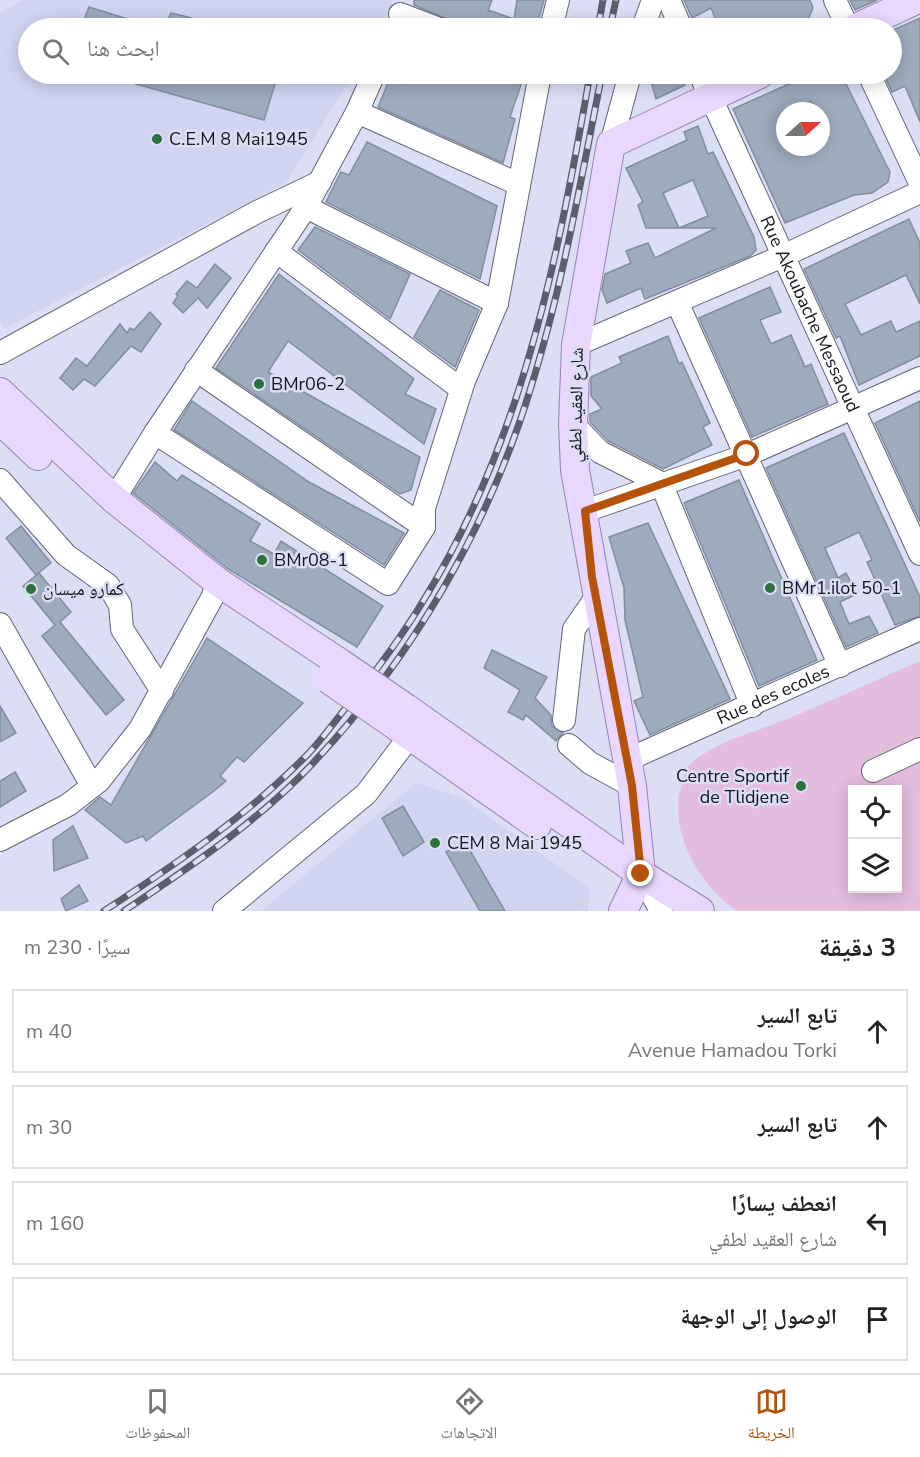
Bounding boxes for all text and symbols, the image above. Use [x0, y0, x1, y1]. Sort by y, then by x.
search box [18, 18, 902, 84]
text: ابحث هنا [87, 34, 160, 64]
icon: search [39, 35, 72, 68]
north arrow [776, 102, 830, 156]
place label: C.E.M 8 Mai1945 [169, 127, 308, 151]
marker: C.E.M 8 Mai1945 [150, 132, 164, 146]
street label: Rue Akoubache Messaoud [755, 212, 865, 416]
street label: شارع العقيد لطفي [563, 347, 592, 463]
place label: BMr06-2 [271, 372, 345, 396]
marker: BMr06-2 [252, 377, 266, 391]
route start [733, 440, 759, 466]
place label: BMr08-1 [274, 548, 348, 572]
marker: BMr08-1 [255, 553, 269, 567]
place label: BMr1.ilot 50-1 [782, 576, 901, 600]
place label: كمارو ميسان [43, 577, 125, 601]
marker: BMr1.ilot 50-1 [763, 581, 777, 595]
marker: كمارو ميسان [24, 582, 38, 596]
street label: Rue des ecoles [713, 659, 833, 730]
place label: Centre Sportif de Tlidjene [676, 764, 790, 809]
marker: Centre Sportif de Tlidjene [794, 779, 808, 793]
map controls [848, 785, 902, 893]
button: locate [848, 785, 902, 839]
place label: CEM 8 Mai 1945 [447, 831, 582, 855]
marker: CEM 8 Mai 1945 [428, 836, 442, 850]
button: layers [848, 839, 902, 893]
route end [627, 860, 653, 886]
text: 3 دقيقة [819, 930, 896, 965]
text: سيرًا · 230 m [24, 934, 130, 961]
text: تابع السير [758, 1001, 837, 1031]
icon: ahead [861, 1015, 894, 1048]
text: 40 m [26, 1018, 72, 1045]
text: Avenue Hamadou Torki [628, 1037, 837, 1064]
text: تابع السير [758, 1110, 837, 1140]
icon: ahead [861, 1111, 894, 1144]
text: 30 m [26, 1114, 72, 1141]
text: انعطف يسارًا [731, 1189, 837, 1219]
icon: left [861, 1207, 894, 1240]
text: 160 m [26, 1210, 84, 1237]
text: شارع العقيد لطفي [709, 1226, 837, 1253]
text: الوصول إلى الوجهة [680, 1302, 837, 1332]
icon: arrive [861, 1303, 894, 1336]
tab: المحفوظات [125, 1385, 190, 1448]
tab: الاتجاهات [441, 1385, 497, 1448]
tab: الخريطة [748, 1385, 795, 1448]

